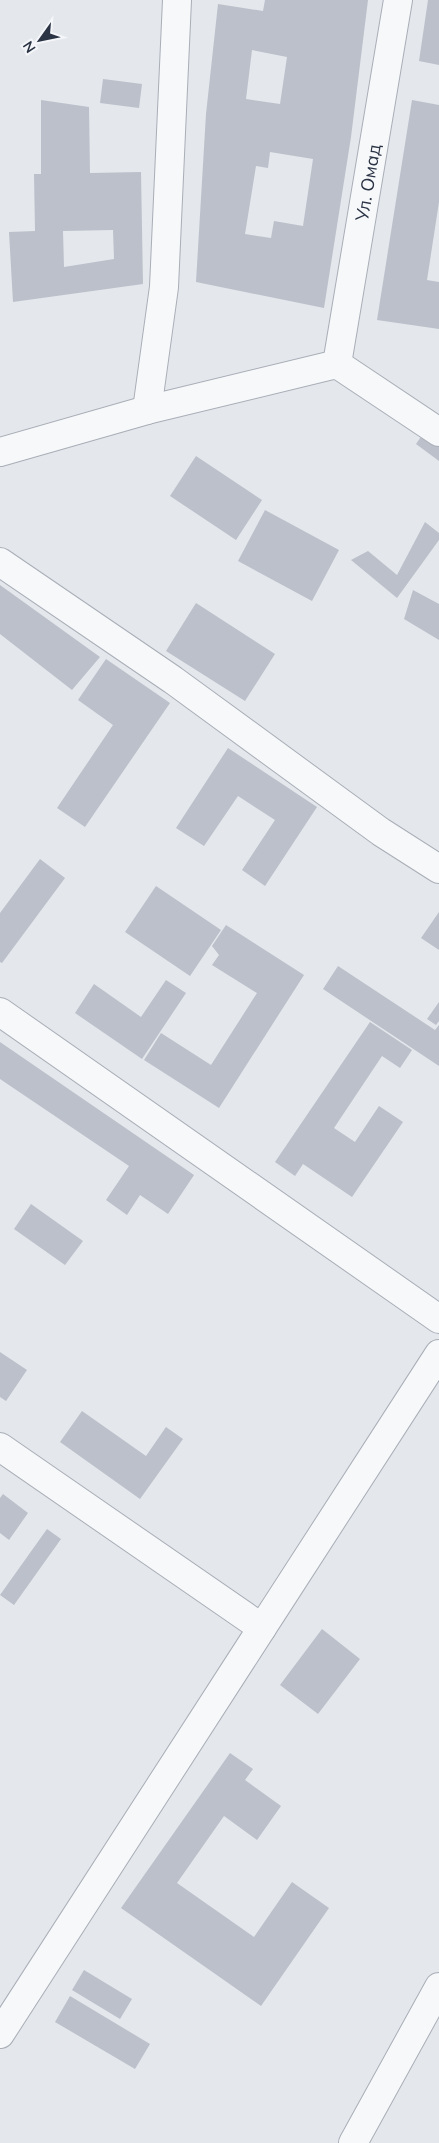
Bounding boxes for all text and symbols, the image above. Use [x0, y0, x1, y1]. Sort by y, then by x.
north arrow [15, 15, 65, 65]
text: N [19, 38, 40, 56]
street label: Ул. Омад [349, 142, 385, 224]

